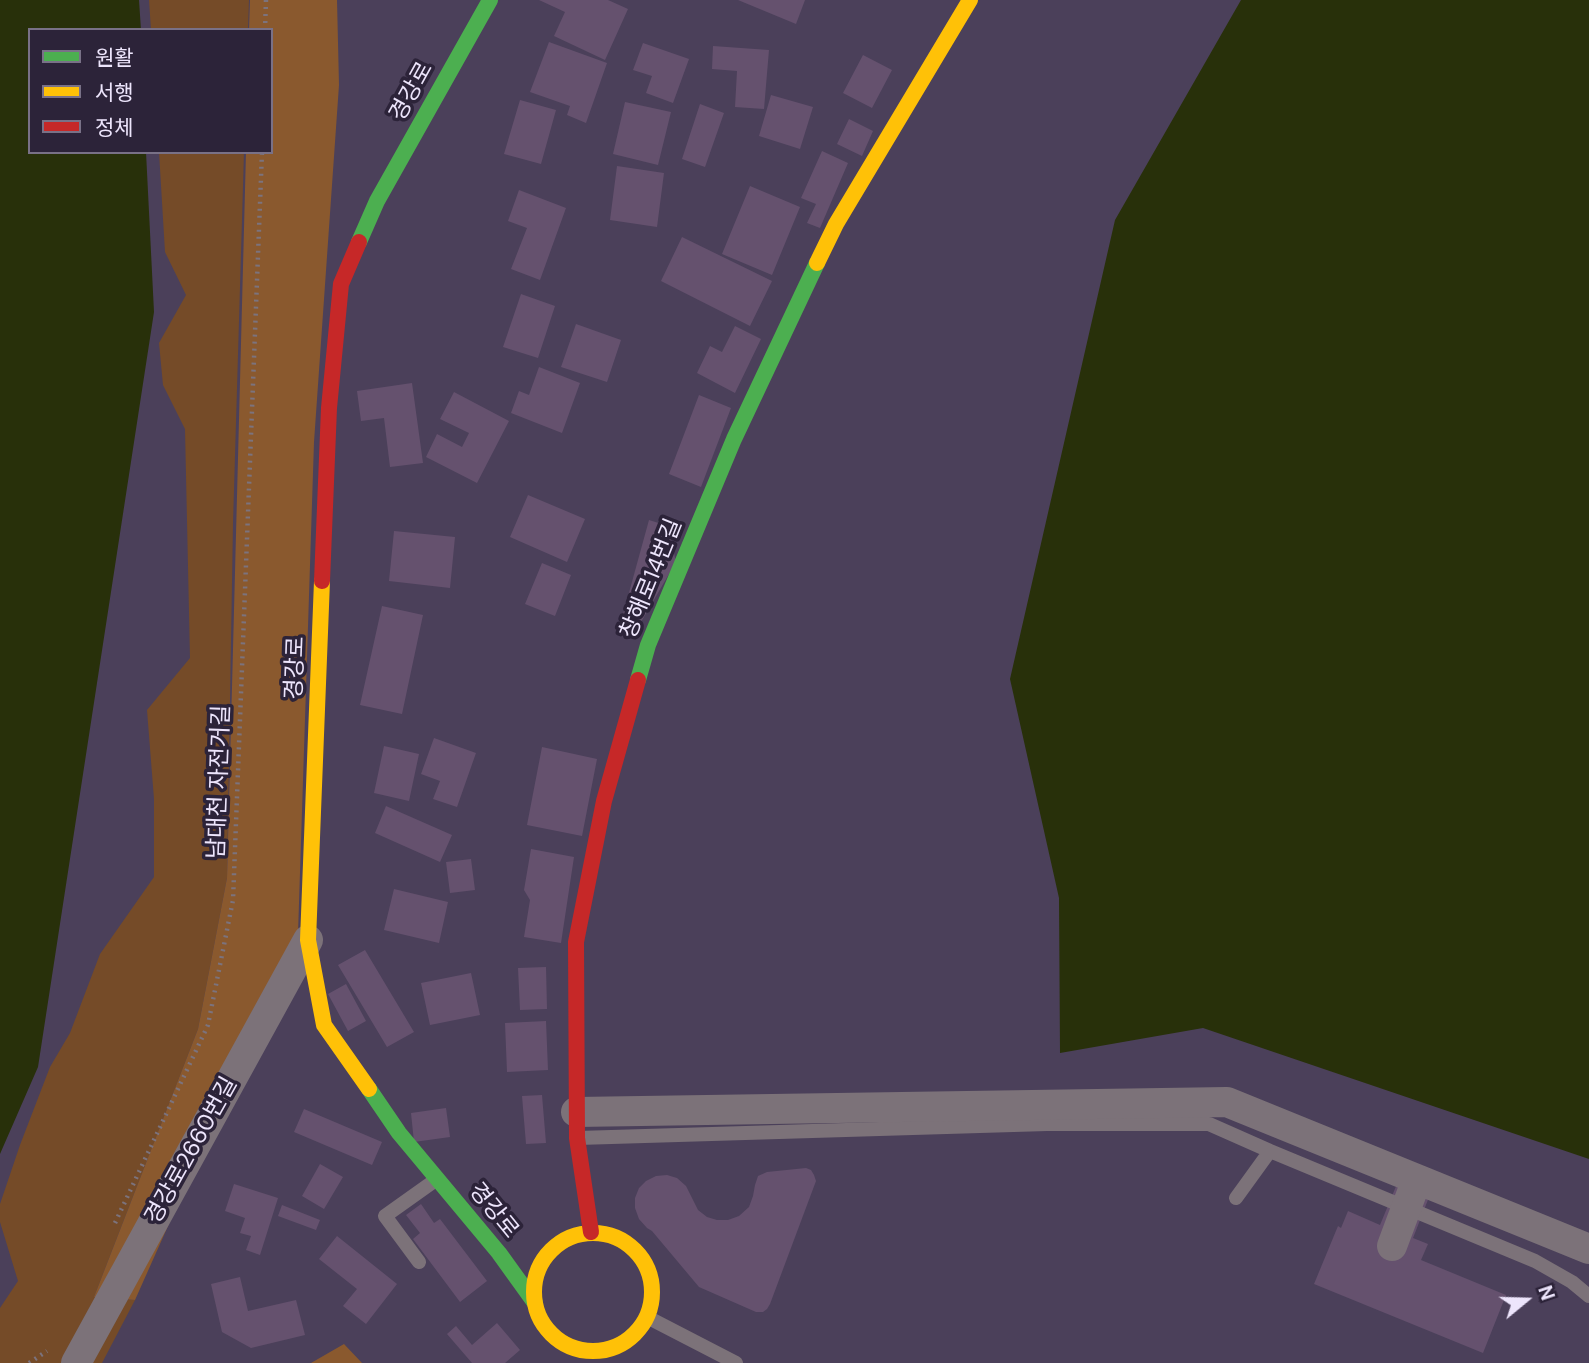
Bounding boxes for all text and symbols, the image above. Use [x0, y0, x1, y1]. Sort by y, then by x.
legend [28, 28, 273, 154]
text: 원활 [95, 44, 134, 72]
street label: 경강로 [385, 58, 439, 126]
text: 서행 [95, 79, 134, 107]
text: 정체 [95, 114, 134, 142]
street label: 창해로14번길 [615, 515, 689, 643]
street label: 경강로 [281, 636, 311, 700]
street label: 남대천 자전거길 [204, 704, 236, 860]
street label: 경강로2660번길 [140, 1073, 244, 1229]
street label: 경강로 [462, 1178, 524, 1244]
north arrow [1491, 1265, 1561, 1335]
text: N [1532, 1282, 1560, 1304]

